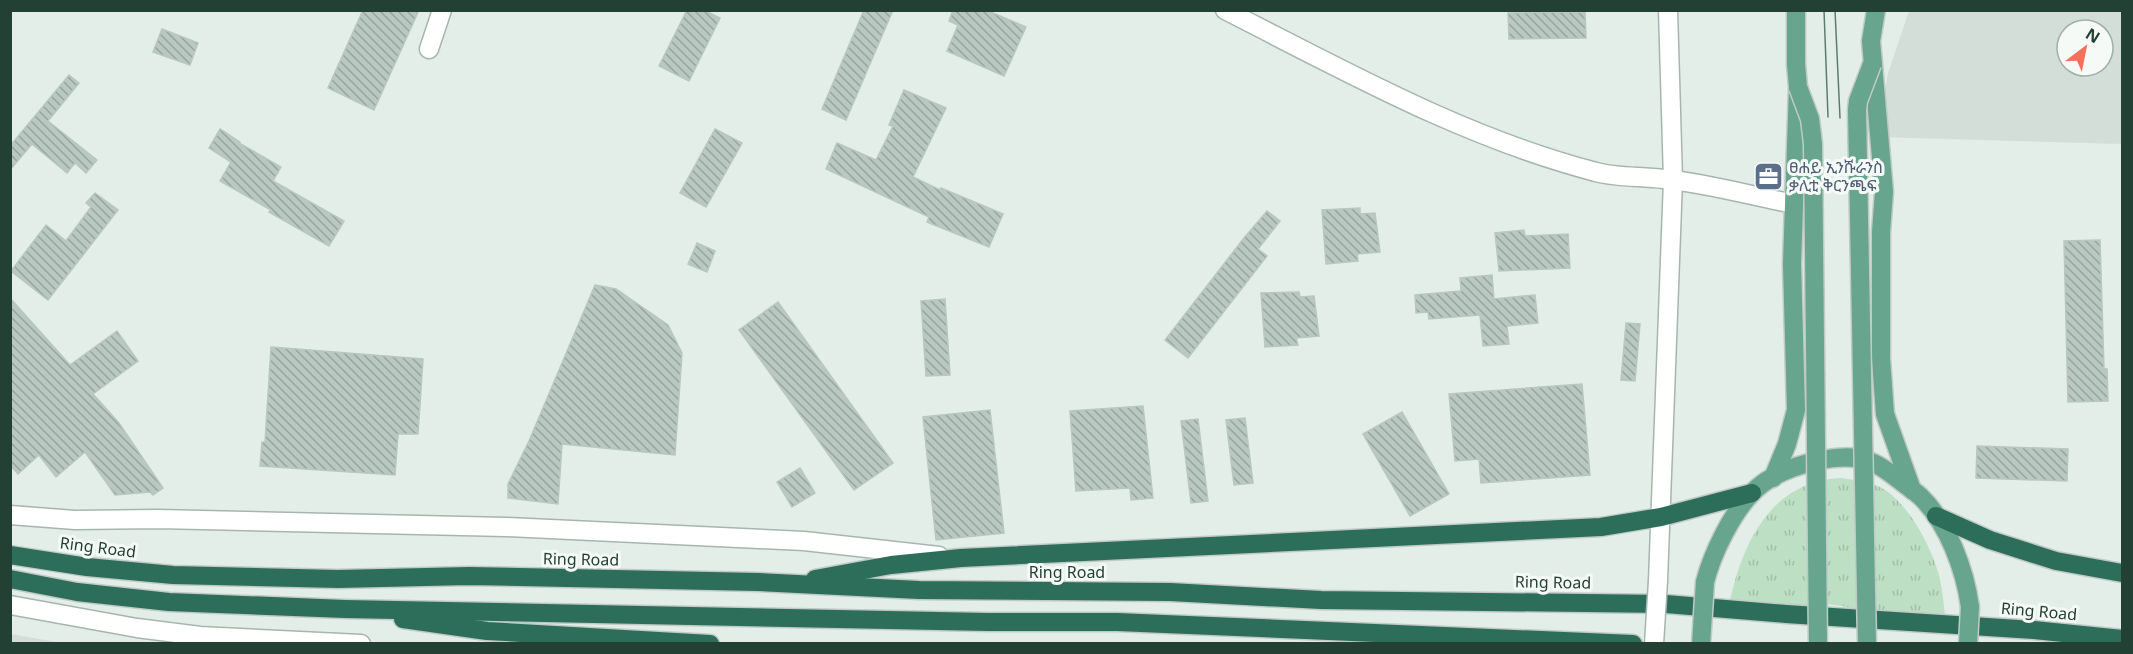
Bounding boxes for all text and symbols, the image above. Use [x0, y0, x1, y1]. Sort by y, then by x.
north arrow [2055, 18, 2115, 78]
text: N [2082, 23, 2104, 48]
place label: ፀሐይ ኢንሹራንስ ቃሊቲ ቅርንጫፍ [1789, 156, 1883, 196]
office icon: ፀሐይ ኢንሹራንስ ቃሊቲ ቅርንጫፍ [1752, 160, 1784, 192]
street label: Ring Road [59, 531, 137, 563]
street label: Ring Road [543, 547, 619, 571]
street label: Ring Road [1029, 561, 1105, 583]
street label: Ring Road [1515, 570, 1591, 594]
street label: Ring Road [2000, 597, 2078, 625]

